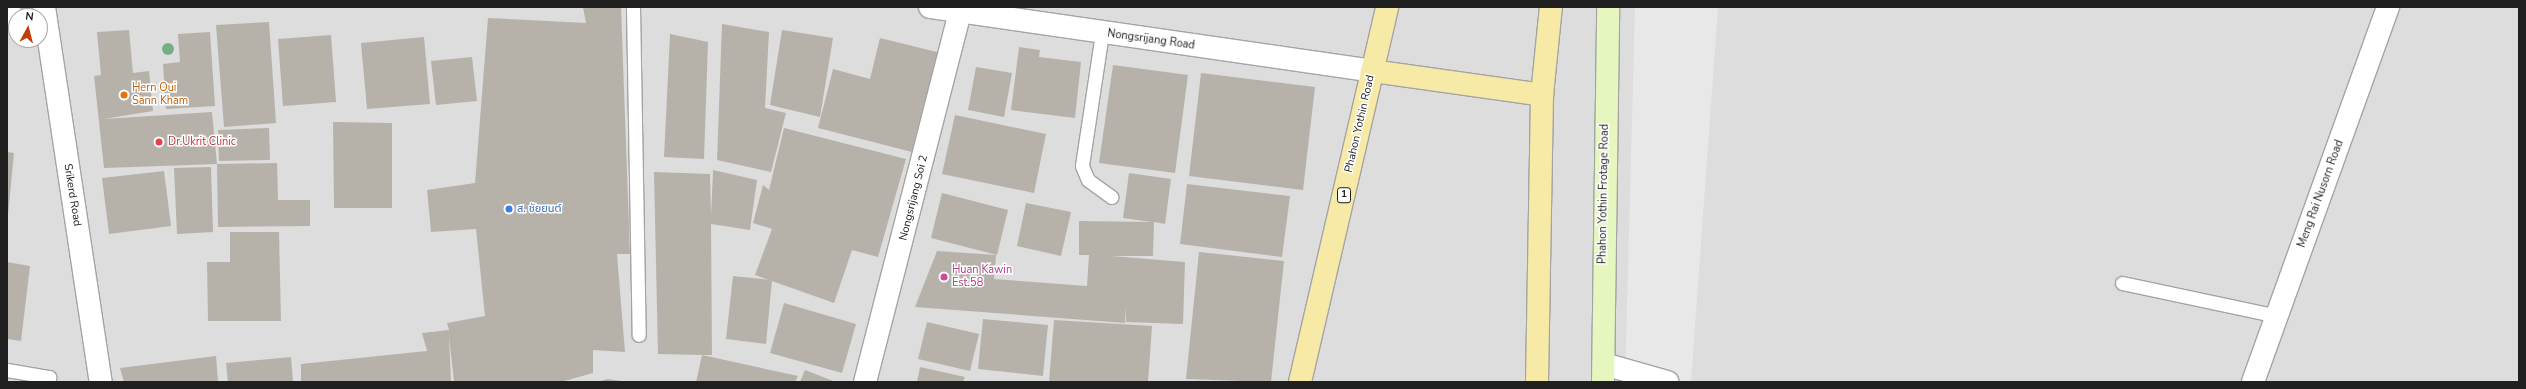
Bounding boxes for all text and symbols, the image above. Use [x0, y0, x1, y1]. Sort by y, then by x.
north arrow [8, 8, 48, 48]
text: N [24, 9, 34, 25]
street label: Nongsrijang Road [1106, 27, 1196, 53]
street label: Phahon Yothin Road [1342, 74, 1378, 174]
place label: Hern Oui Sann Kham [132, 82, 188, 108]
marker: Hern Oui Sann Kham [119, 90, 129, 100]
street label: Phahon Yothin Frotage Road [1596, 124, 1612, 264]
place label: Dr.Ukrit Clinic [168, 135, 236, 149]
marker: Dr.Ukrit Clinic [153, 136, 165, 148]
street label: Meng Rai Nusorn Road [2295, 138, 2347, 250]
street label: Nongsrijang Soi 2 [897, 154, 931, 242]
street label: Srikerd Road [61, 163, 83, 227]
road number: 1 [1337, 187, 1351, 203]
place label: ส. ชัยยนต์ [517, 202, 561, 216]
marker: ส. ชัยยนต์ [504, 204, 514, 214]
place label: Huan Kawin Est.58 [952, 264, 1012, 290]
marker: Huan Kawin Est.58 [939, 272, 949, 282]

